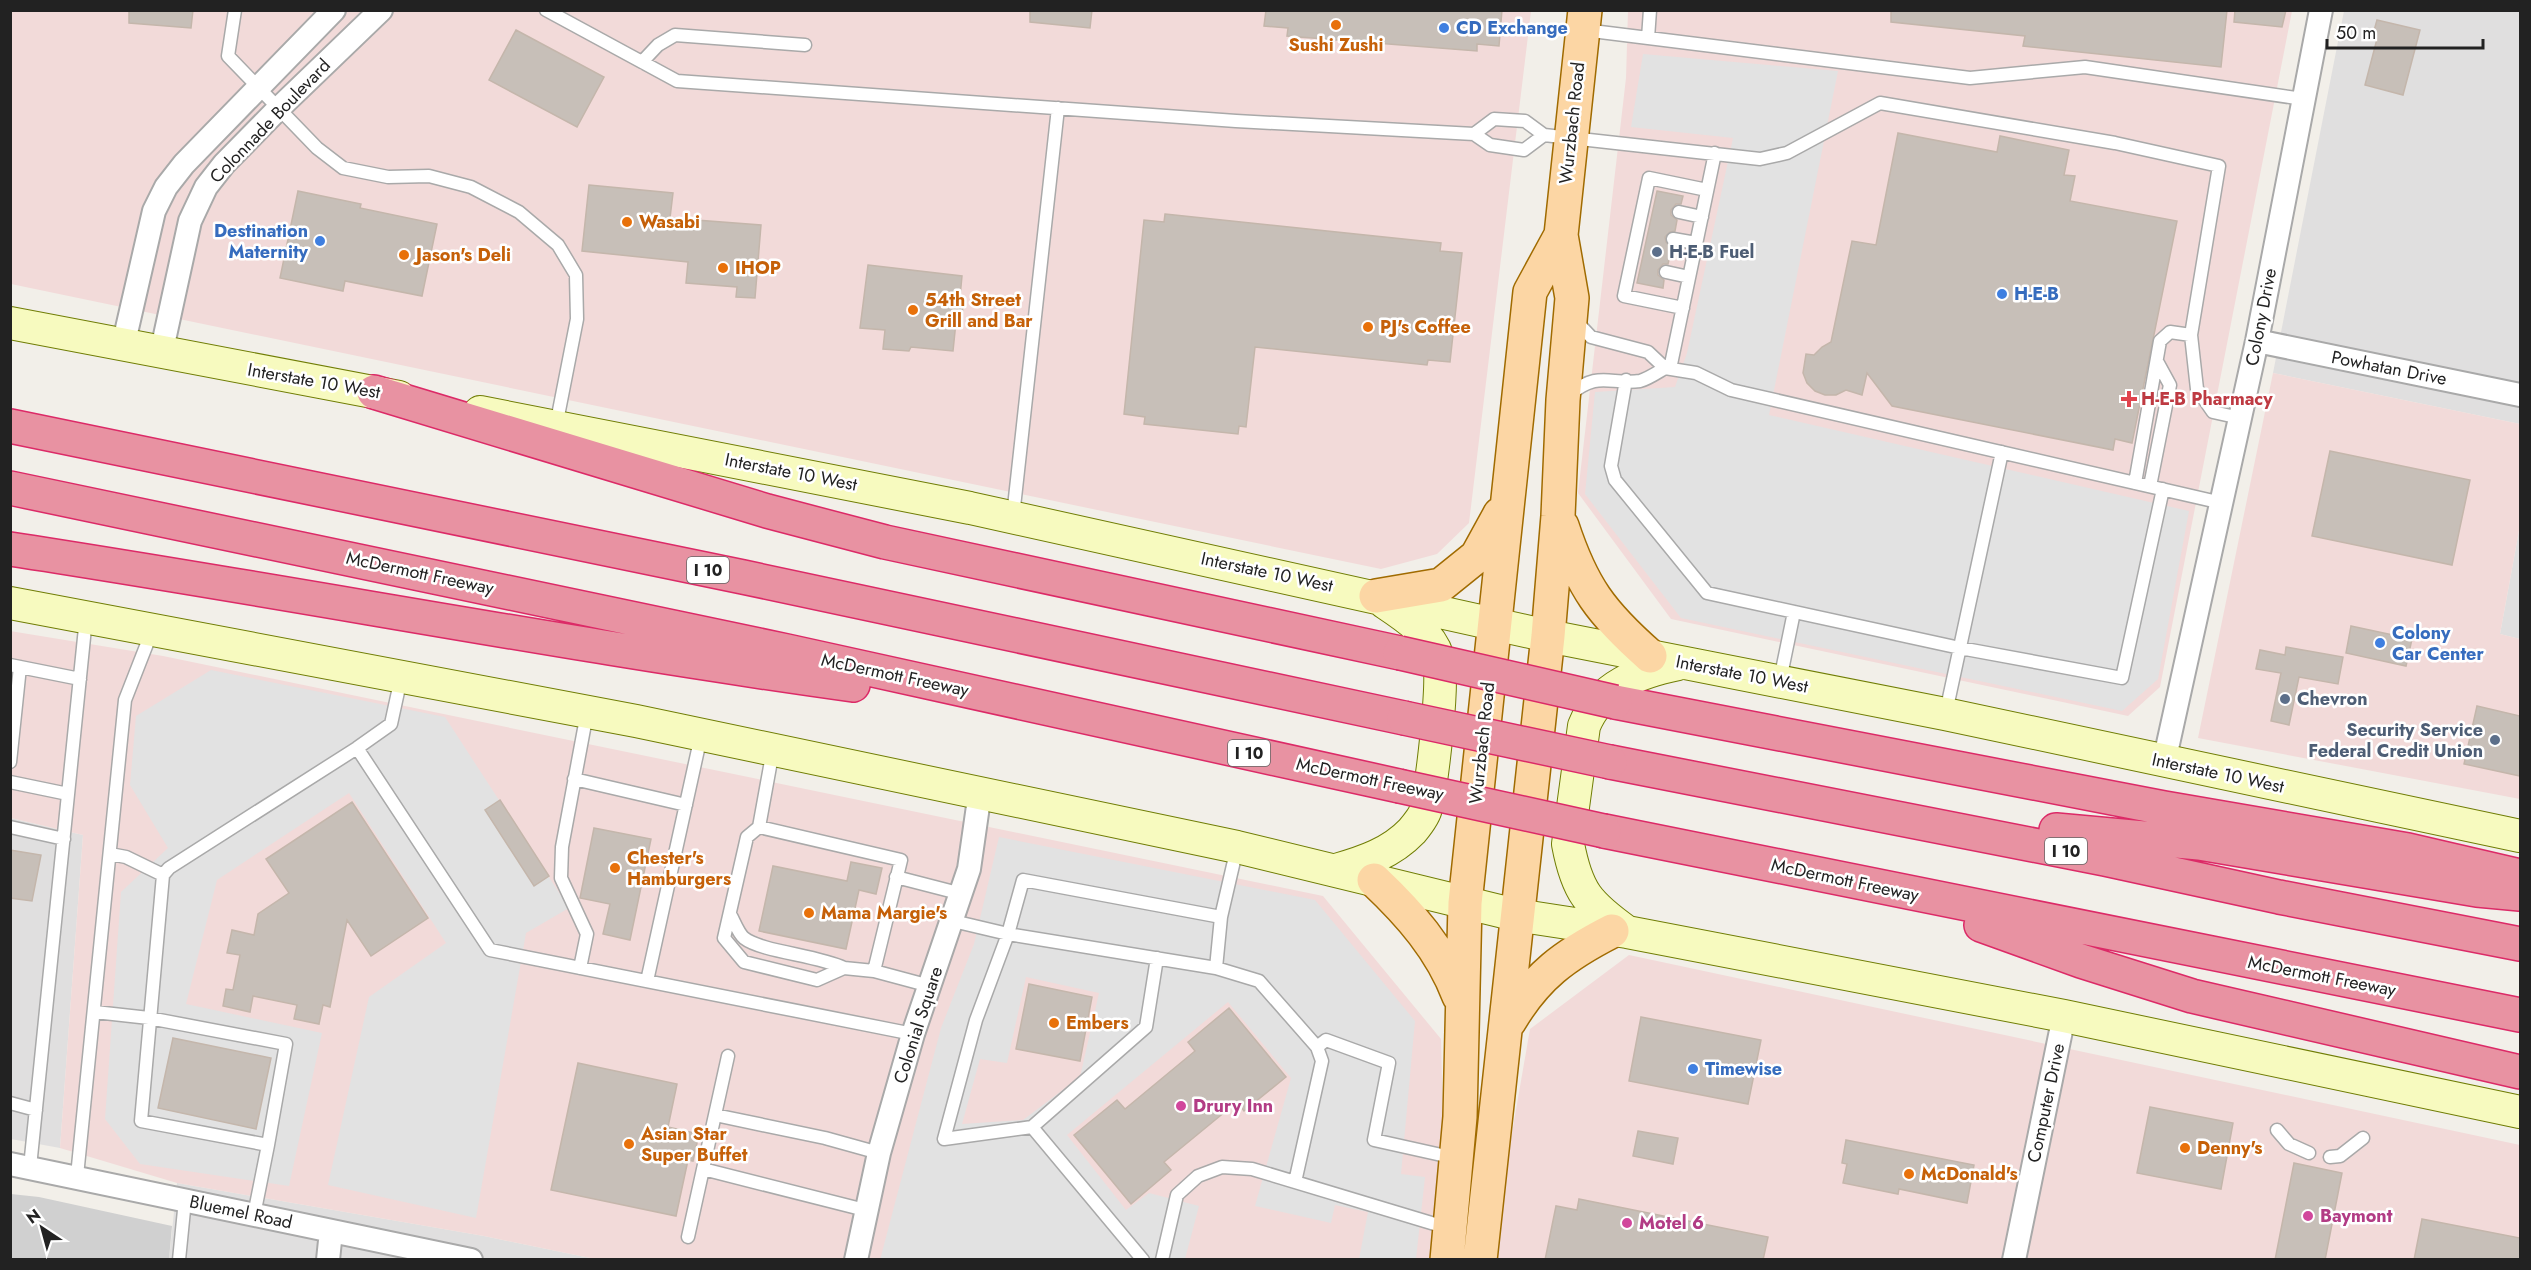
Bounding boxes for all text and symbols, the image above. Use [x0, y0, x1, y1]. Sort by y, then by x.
scale bar [2327, 12, 2483, 50]
place label: CD Exchange [1456, 15, 1568, 41]
marker: Sushi Zushi [1329, 18, 1343, 32]
text: 50 m [2336, 20, 2376, 46]
marker: CD Exchange [1437, 21, 1451, 35]
place label: Sushi Zushi [1289, 32, 1383, 58]
street label: Colonnade Boulevard [204, 53, 336, 189]
street label: Wurzbach Road [1553, 61, 1591, 185]
place label: Wasabi [639, 209, 700, 235]
marker: Wasabi [620, 215, 634, 229]
place label: Destination Maternity [214, 218, 309, 265]
marker: Destination Maternity [313, 234, 327, 248]
place label: H-E-B Fuel [1669, 239, 1754, 265]
place label: Jason's Deli [413, 242, 511, 268]
marker: H-E-B Fuel [1650, 245, 1664, 259]
marker: Jason's Deli [397, 248, 411, 262]
place label: IHOP [735, 255, 781, 281]
marker: IHOP [716, 261, 730, 275]
street label: Colony Drive [2239, 266, 2283, 368]
place label: H-E-B [2014, 281, 2059, 307]
place label: 54th Street Grill and Bar [925, 287, 1033, 334]
marker: H-E-B [1995, 287, 2009, 301]
marker: 54th Street Grill and Bar [906, 303, 920, 317]
place label: PJ's Coffee [1380, 314, 1471, 340]
marker: PJ's Coffee [1361, 320, 1375, 334]
street label: Powhatan Drive [2329, 344, 2449, 392]
street label: Interstate 10 West [246, 357, 383, 406]
place label: H-E-B Pharmacy [2141, 386, 2273, 412]
marker: H-E-B Pharmacy [2122, 392, 2136, 406]
street label: Interstate 10 West [723, 446, 860, 498]
street label: McDermott Freeway [344, 545, 496, 601]
street label: Interstate 10 West [1199, 545, 1336, 599]
road number: I 10 [687, 557, 729, 583]
place label: Colony Car Center [2392, 620, 2484, 667]
marker: Colony Car Center [2373, 636, 2387, 650]
street label: McDermott Freeway [819, 647, 971, 703]
street label: Interstate 10 West [1674, 648, 1811, 700]
street label: Wurzbach Road [1463, 681, 1501, 805]
place label: Chevron [2297, 686, 2368, 712]
marker: Chevron [2278, 692, 2292, 706]
place label: Security Service Federal Credit Union [2308, 717, 2483, 764]
marker: Security Service Federal Credit Union [2488, 733, 2502, 747]
road number: I 10 [1228, 740, 1270, 766]
street label: Interstate 10 West [2150, 746, 2287, 800]
street label: McDermott Freeway [1294, 751, 1446, 807]
road number: I 10 [2045, 838, 2087, 864]
place label: Chester's Hamburgers [627, 845, 731, 892]
street label: McDermott Freeway [1769, 852, 1921, 908]
marker: Chester's Hamburgers [608, 861, 622, 875]
place label: Mama Margie's [821, 900, 947, 926]
marker: Mama Margie's [802, 906, 816, 920]
street label: McDermott Freeway [2246, 949, 2398, 1003]
street label: Colonial Square [887, 963, 949, 1087]
place label: Embers [1066, 1010, 1129, 1036]
marker: Embers [1047, 1016, 1061, 1030]
street label: Computer Drive [2021, 1041, 2071, 1165]
place label: Timewise [1705, 1056, 1782, 1082]
marker: Timewise [1686, 1062, 1700, 1076]
place label: Drury Inn [1193, 1093, 1273, 1119]
marker: Drury Inn [1174, 1099, 1188, 1113]
place label: Asian Star Super Buffet [640, 1121, 748, 1168]
place label: Denny's [2197, 1135, 2262, 1161]
marker: Asian Star Super Buffet [622, 1137, 636, 1151]
marker: Denny's [2178, 1141, 2192, 1155]
place label: McDonald's [1921, 1161, 2018, 1187]
marker: McDonald's [1902, 1167, 1916, 1181]
street label: Bluemel Road [187, 1188, 295, 1236]
north arrow [12, 1198, 72, 1258]
text: N [22, 1203, 45, 1229]
place label: Baymont [2320, 1203, 2393, 1229]
marker: Baymont [2301, 1209, 2315, 1223]
place label: Motel 6 [1639, 1210, 1704, 1236]
marker: Motel 6 [1620, 1216, 1634, 1230]

